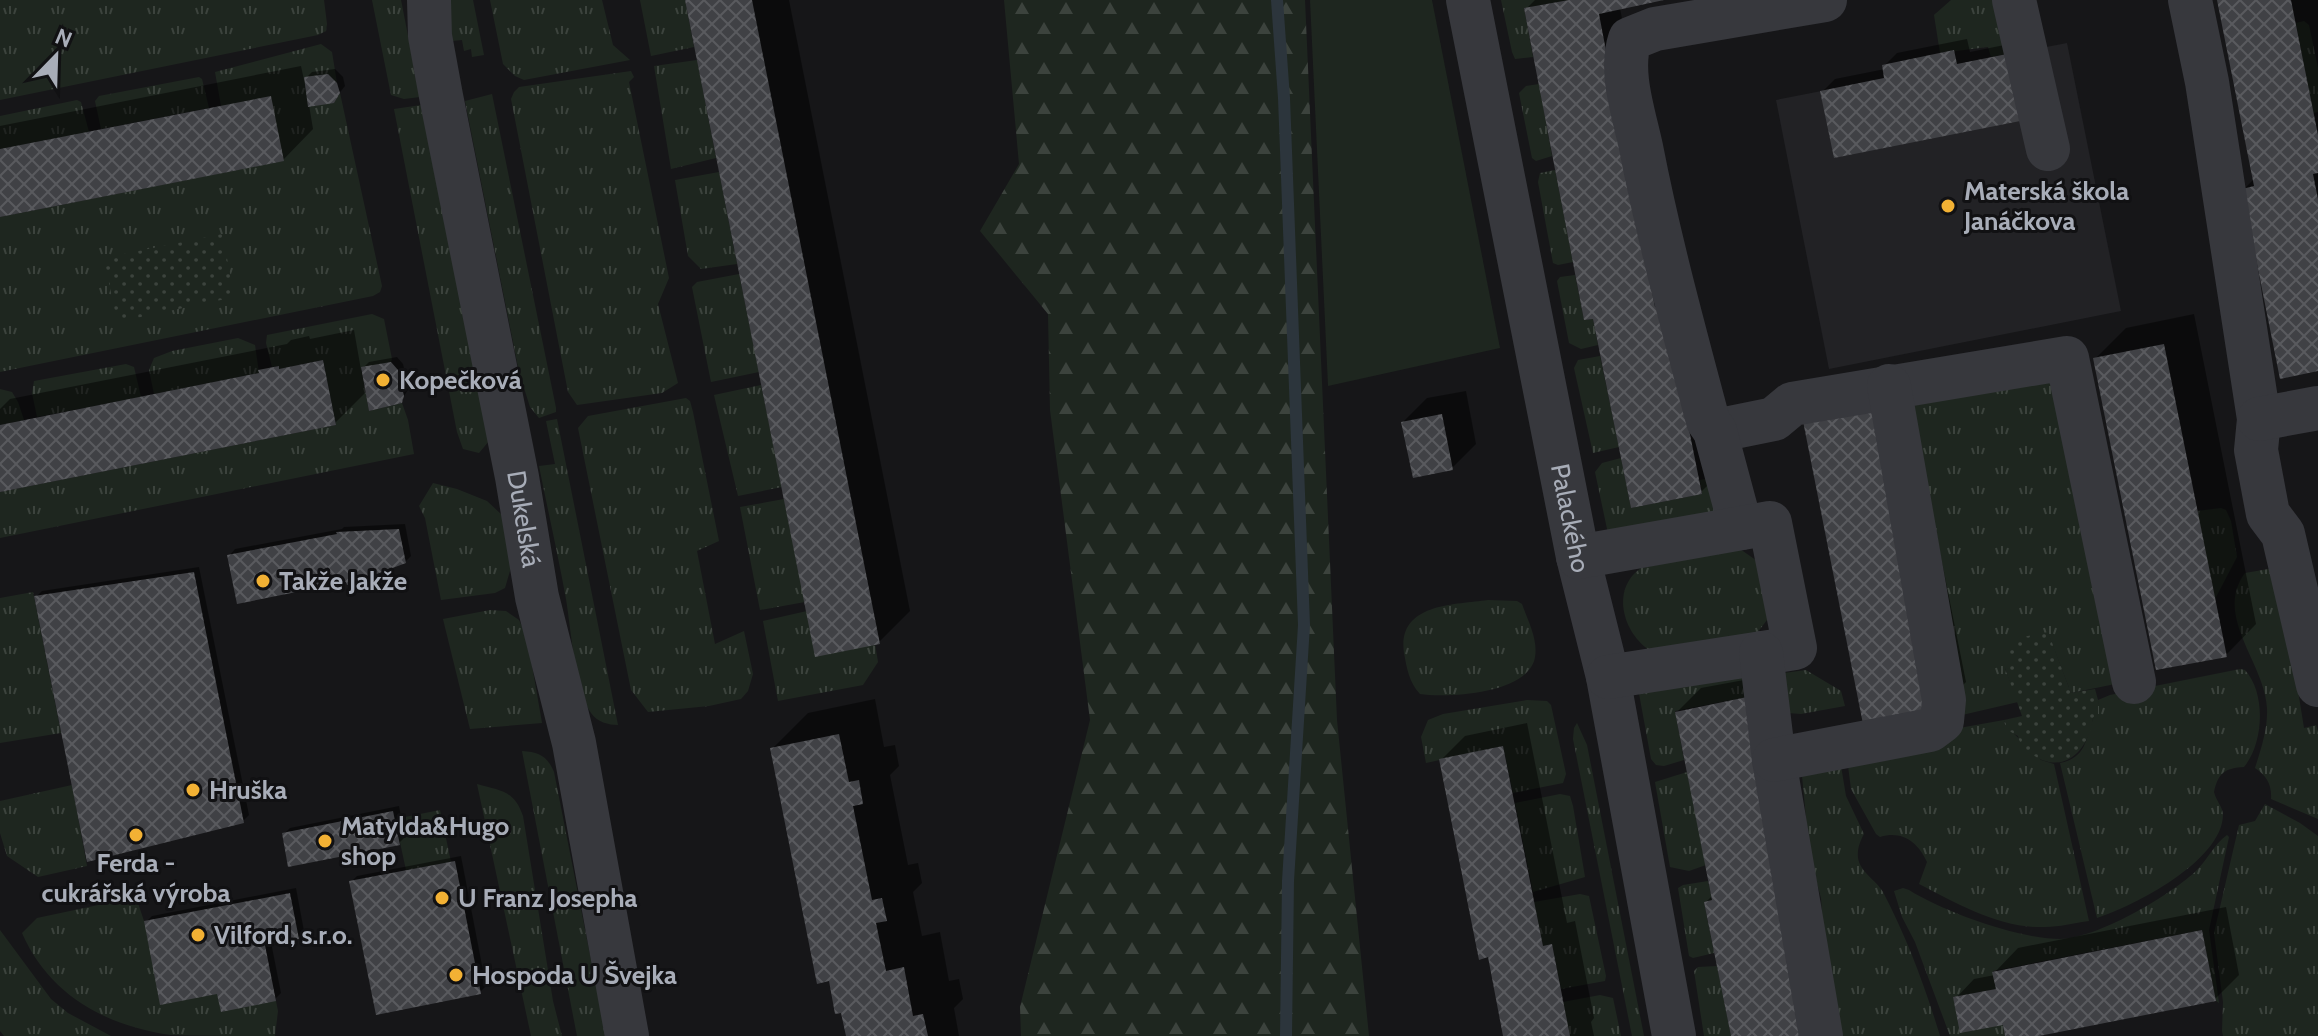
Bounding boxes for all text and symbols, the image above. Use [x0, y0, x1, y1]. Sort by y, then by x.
north arrow [16, 16, 96, 96]
text: N [51, 23, 76, 54]
place label: Materská škola Janáčkova [1963, 175, 2129, 237]
marker: Materská škola Janáčkova [1939, 197, 1957, 215]
place label: Kopečková [399, 364, 522, 396]
marker: Kopečková [374, 371, 392, 389]
street label: Palackého [1544, 461, 1597, 576]
street label: Dukelská [500, 468, 548, 570]
place label: Takže Jakže [279, 565, 407, 597]
marker: Takže Jakže [254, 572, 272, 590]
place label: Hruška [209, 774, 287, 806]
marker: Hruška [184, 781, 202, 799]
place label: Matylda&Hugo shop [341, 810, 510, 872]
marker: Ferda - cukrářská výroba [127, 826, 145, 844]
marker: Matylda&Hugo shop [316, 832, 334, 850]
place label: Ferda - cukrářská výroba [42, 847, 230, 909]
place label: U Franz Josepha [458, 882, 637, 914]
marker: U Franz Josepha [433, 889, 451, 907]
place label: Vilford, s.r.o. [214, 919, 353, 951]
marker: Vilford, s.r.o. [189, 926, 207, 944]
place label: Hospoda U Švejka [472, 959, 677, 991]
marker: Hospoda U Švejka [447, 966, 465, 984]

